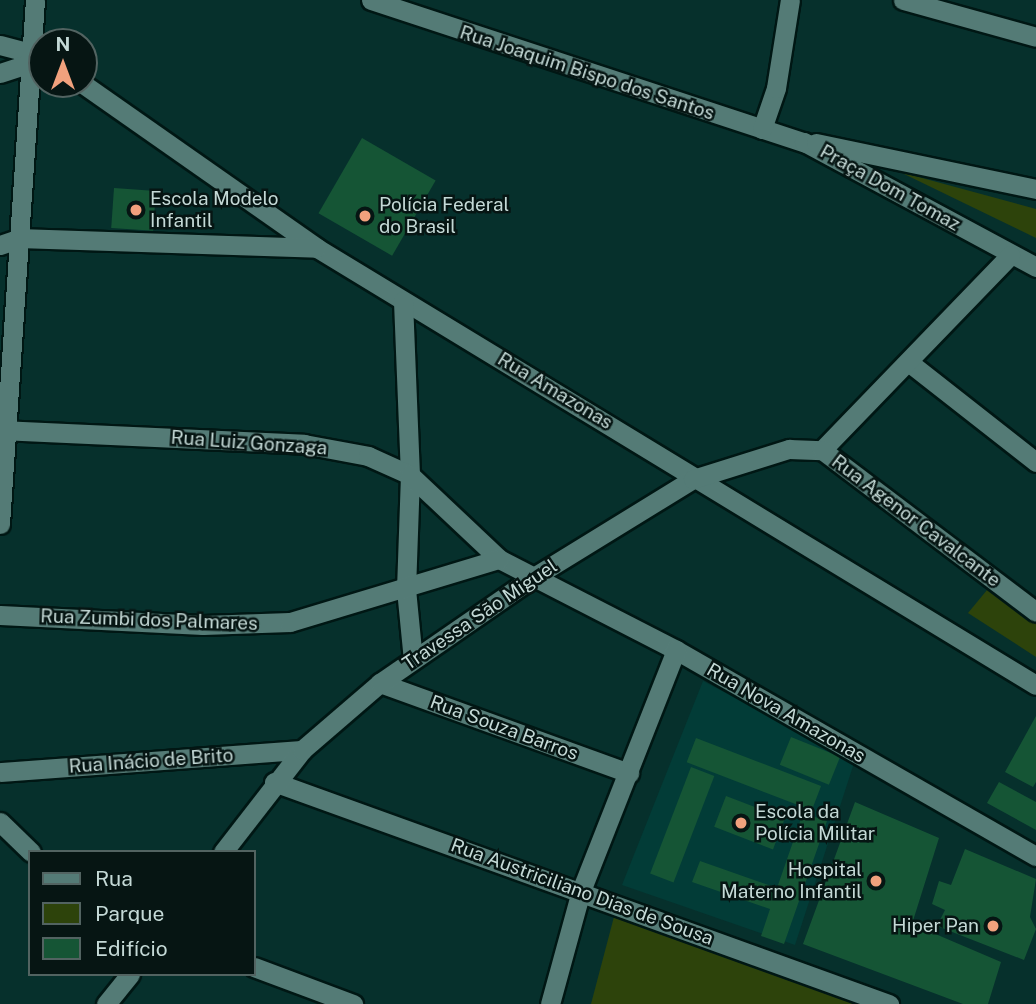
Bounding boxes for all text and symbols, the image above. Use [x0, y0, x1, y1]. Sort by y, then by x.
street label: Rua Joaquim Bispo dos Santos [457, 21, 717, 125]
north arrow [28, 28, 98, 98]
text: N [56, 33, 70, 55]
street label: Praça Dom Tomaz [816, 140, 964, 236]
place label: Escola Modelo Infantil [150, 188, 279, 232]
place label: Polícia Federal do Brasil [379, 194, 509, 238]
marker: Escola Modelo Infantil [128, 202, 144, 218]
marker: Polícia Federal do Brasil [357, 208, 373, 224]
street label: Rua Amazonas [493, 348, 617, 434]
street label: Rua Luiz Gonzaga [170, 426, 328, 460]
street label: Rua Agenor Cavalcante [827, 450, 1005, 592]
street label: Travessa São Miguel [398, 555, 562, 675]
street label: Rua Zumbi dos Palmares [40, 605, 258, 635]
street label: Rua Nova Amazonas [703, 658, 869, 768]
street label: Rua Souza Barros [427, 691, 581, 765]
street label: Rua Inácio de Brito [68, 744, 234, 778]
place label: Escola da Polícia Militar [755, 801, 875, 845]
marker: Escola da Polícia Militar [733, 815, 749, 831]
street label: Rua Austriciliano Dias de Sousa [447, 834, 717, 950]
legend [28, 850, 256, 976]
place label: Hospital Materno Infantil [721, 859, 862, 903]
text: Rua [95, 866, 133, 891]
marker: Hospital Materno Infantil [868, 873, 884, 889]
text: Parque [95, 901, 164, 926]
place label: Hiper Pan [892, 915, 979, 937]
marker: Hiper Pan [985, 918, 1001, 934]
text: Edifício [95, 936, 168, 961]

